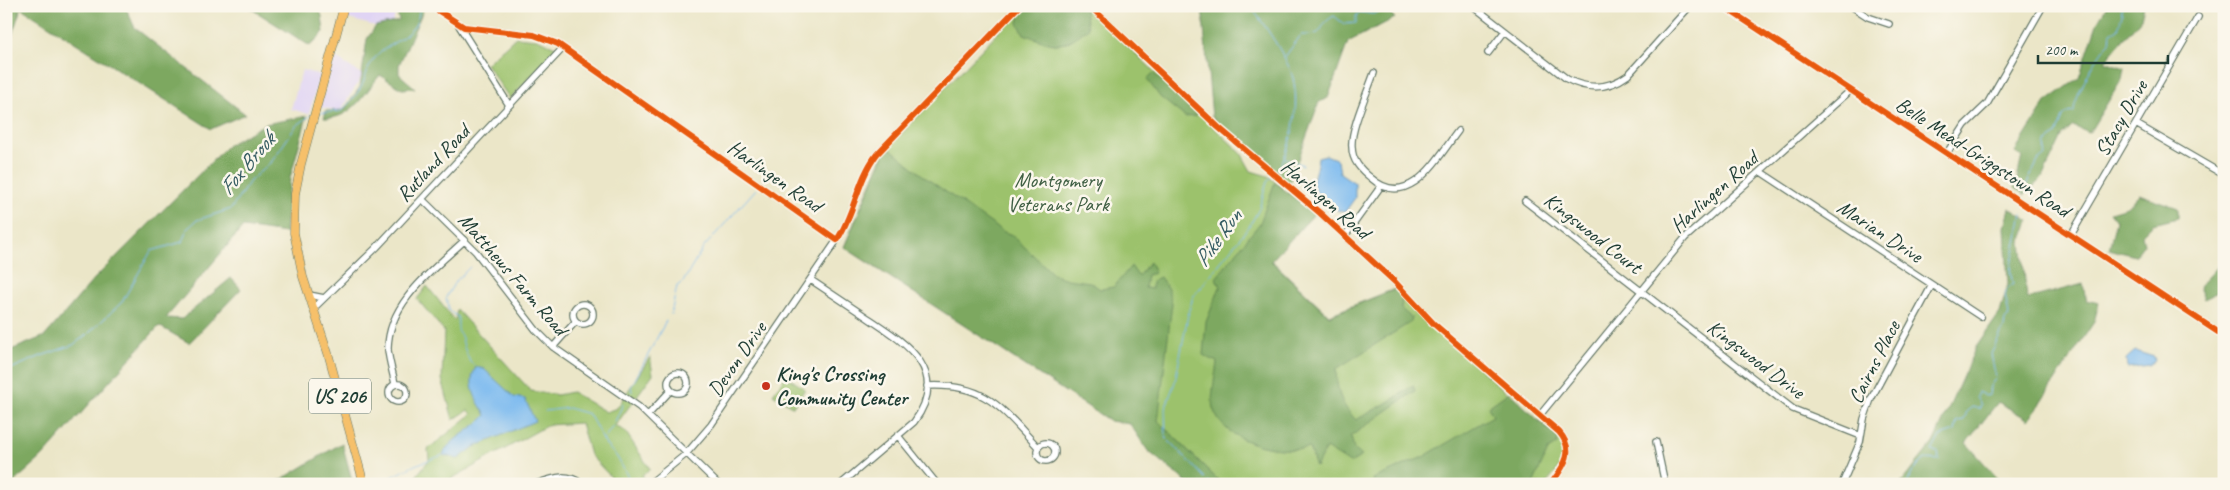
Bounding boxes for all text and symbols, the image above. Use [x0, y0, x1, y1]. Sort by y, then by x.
scale bar [2038, 32, 2168, 64]
text: 200 m [2045, 41, 2079, 60]
street label: Stacy Drive [2089, 74, 2154, 161]
street label: Belle Mead-Griggstown Road [1891, 91, 2078, 225]
street label: Rutland Road [391, 116, 478, 207]
water label: Fox Brook [213, 124, 284, 201]
street label: Harlingen Road [723, 134, 830, 220]
street label: Harlingen Road [1665, 144, 1765, 238]
street label: Harlingen Road [1276, 153, 1378, 247]
park label: Montgomery Veterans Park [1007, 167, 1110, 217]
street label: Kingswood Court [1539, 187, 1649, 281]
street label: Marian Drive [1832, 194, 1929, 269]
water label: Pike Run [1188, 202, 1249, 272]
street label: Matthews Farm Road [453, 207, 576, 344]
street label: Kingswood Drive [1702, 314, 1811, 405]
street label: Devon Drive [702, 315, 773, 401]
street label: Cairns Place [1842, 315, 1906, 408]
place label: King's Crossing Community Center [776, 361, 910, 412]
road number: US 206 [309, 378, 371, 414]
marker: King's Crossing Community Center [760, 380, 772, 392]

